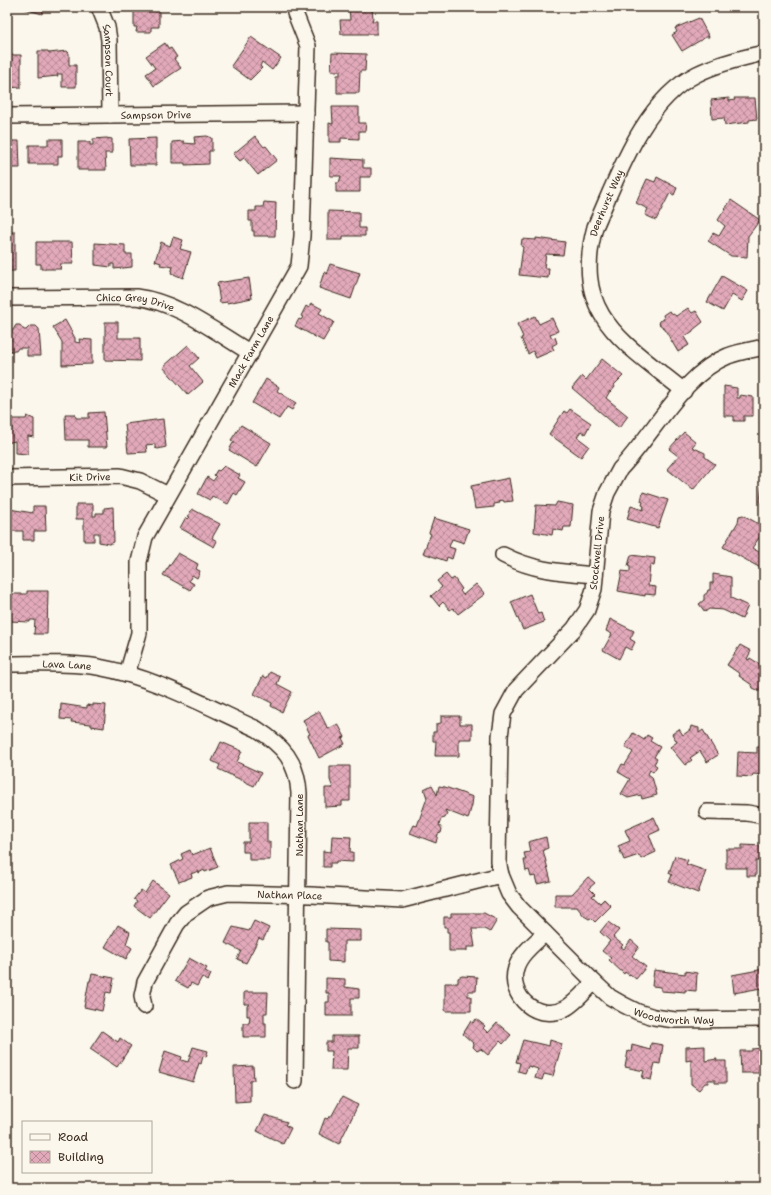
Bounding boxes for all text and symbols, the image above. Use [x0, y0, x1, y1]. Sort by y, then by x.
street label: Sampson Court [100, 22, 116, 97]
street label: Sampson Drive [121, 108, 192, 121]
street label: Deerhurst Way [586, 167, 626, 237]
street label: Chico Grey Drive [96, 290, 177, 314]
street label: Mack Farm Lane [225, 313, 276, 390]
street label: Kit Drive [69, 470, 111, 483]
street label: Stockwell Drive [587, 515, 607, 591]
street label: Lava Lane [42, 657, 93, 673]
street label: Nathan Lane [293, 793, 306, 857]
street label: Nathan Place [257, 887, 323, 902]
street label: Woodworth Way [632, 1004, 715, 1027]
legend [22, 1121, 152, 1173]
text: Road [58, 1129, 89, 1145]
text: Building [58, 1149, 104, 1165]

